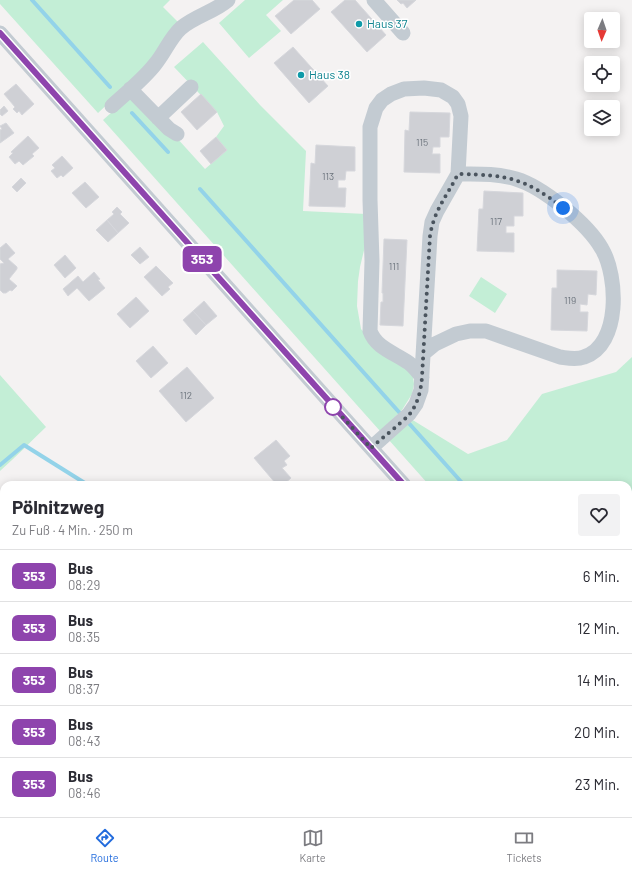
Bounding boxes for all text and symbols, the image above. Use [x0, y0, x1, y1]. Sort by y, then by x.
north arrow [584, 12, 620, 48]
map controls [584, 12, 620, 136]
place label: Haus 37 [367, 16, 408, 30]
marker: Haus 37 [354, 19, 364, 29]
button: locate [584, 56, 620, 92]
place label: Haus 38 [309, 67, 350, 81]
marker: Haus 38 [296, 70, 306, 80]
button: layers [584, 100, 620, 136]
house number: 115 [416, 136, 428, 148]
house number: 113 [322, 170, 334, 182]
your location [553, 198, 573, 218]
house number: 117 [490, 215, 502, 227]
line badge: 353 [179, 246, 225, 272]
text: 353 [191, 250, 213, 267]
house number: 111 [389, 260, 399, 272]
house number: 119 [564, 294, 576, 306]
house number: 112 [180, 389, 192, 401]
unlabelled marker [324, 398, 342, 416]
button: heart [578, 494, 620, 536]
text: Pölnitzweg [12, 495, 104, 518]
text: Zu Fuß · 4 Min. · 250 m [12, 522, 133, 538]
text: Bus [68, 559, 93, 577]
text: 353 [23, 567, 45, 584]
text: 6 Min. [583, 567, 620, 585]
text: 08:29 [68, 577, 100, 593]
text: Bus [68, 611, 93, 629]
text: 353 [23, 619, 45, 636]
text: 12 Min. [577, 619, 620, 637]
text: 08:35 [68, 629, 100, 645]
text: Bus [68, 663, 93, 681]
text: 353 [23, 671, 45, 688]
text: 14 Min. [577, 671, 620, 689]
text: 08:37 [68, 681, 99, 697]
text: Bus [68, 715, 93, 733]
text: 353 [23, 723, 45, 740]
text: 20 Min. [574, 723, 620, 741]
text: 08:43 [68, 733, 100, 749]
text: Bus [68, 767, 93, 785]
text: 353 [23, 775, 45, 792]
text: 23 Min. [575, 775, 620, 793]
text: 08:46 [68, 785, 100, 801]
tab: Route [90, 827, 119, 864]
tab: Karte [300, 827, 326, 864]
tab: Tickets [507, 827, 542, 864]

